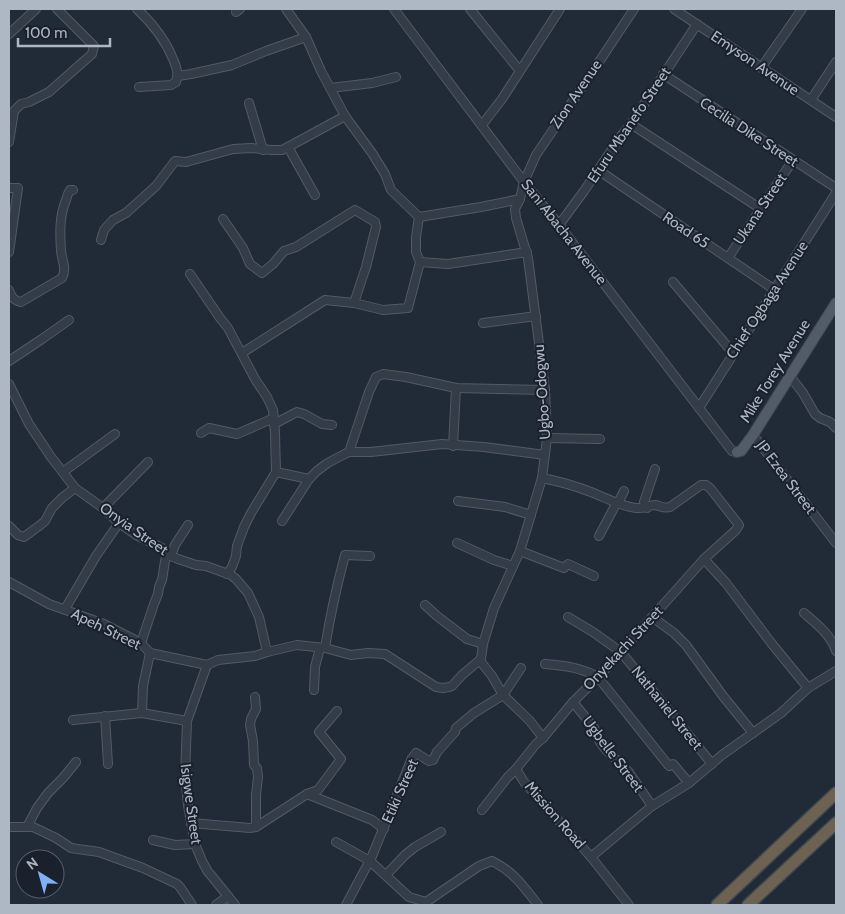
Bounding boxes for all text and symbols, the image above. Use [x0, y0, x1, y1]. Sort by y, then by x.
scale bar [18, 15, 110, 47]
text: 100 m [25, 24, 67, 42]
street label: Emyson Avenue [708, 27, 803, 99]
street label: Zion Avenue [546, 56, 606, 132]
street label: Efuru Mbanefo Street [584, 64, 674, 186]
street label: Cecilia Dike Street [696, 93, 802, 171]
street label: Ukana Street [730, 170, 790, 248]
street label: Sani Abacha Avenue [517, 176, 611, 289]
street label: Road 65 [659, 208, 713, 252]
street label: Chief Ogbaga Avenue [722, 238, 812, 362]
street label: Mike Torey Avenue [736, 316, 814, 426]
street label: Ugbo-Odogwu [530, 344, 554, 440]
street label: JP Ezea Street [752, 436, 820, 517]
street label: Onyia Street [96, 499, 172, 559]
street label: Onyekachi Street [579, 602, 667, 694]
street label: Apeh Street [68, 604, 144, 654]
street label: Nathaniel Street [628, 662, 706, 754]
street label: Ugbelle Street [579, 712, 647, 796]
street label: Etiki Street [378, 756, 422, 826]
street label: Isigwe Street [176, 763, 206, 845]
street label: Mission Road [521, 778, 589, 852]
north arrow [15, 849, 65, 899]
text: N [23, 853, 42, 874]

